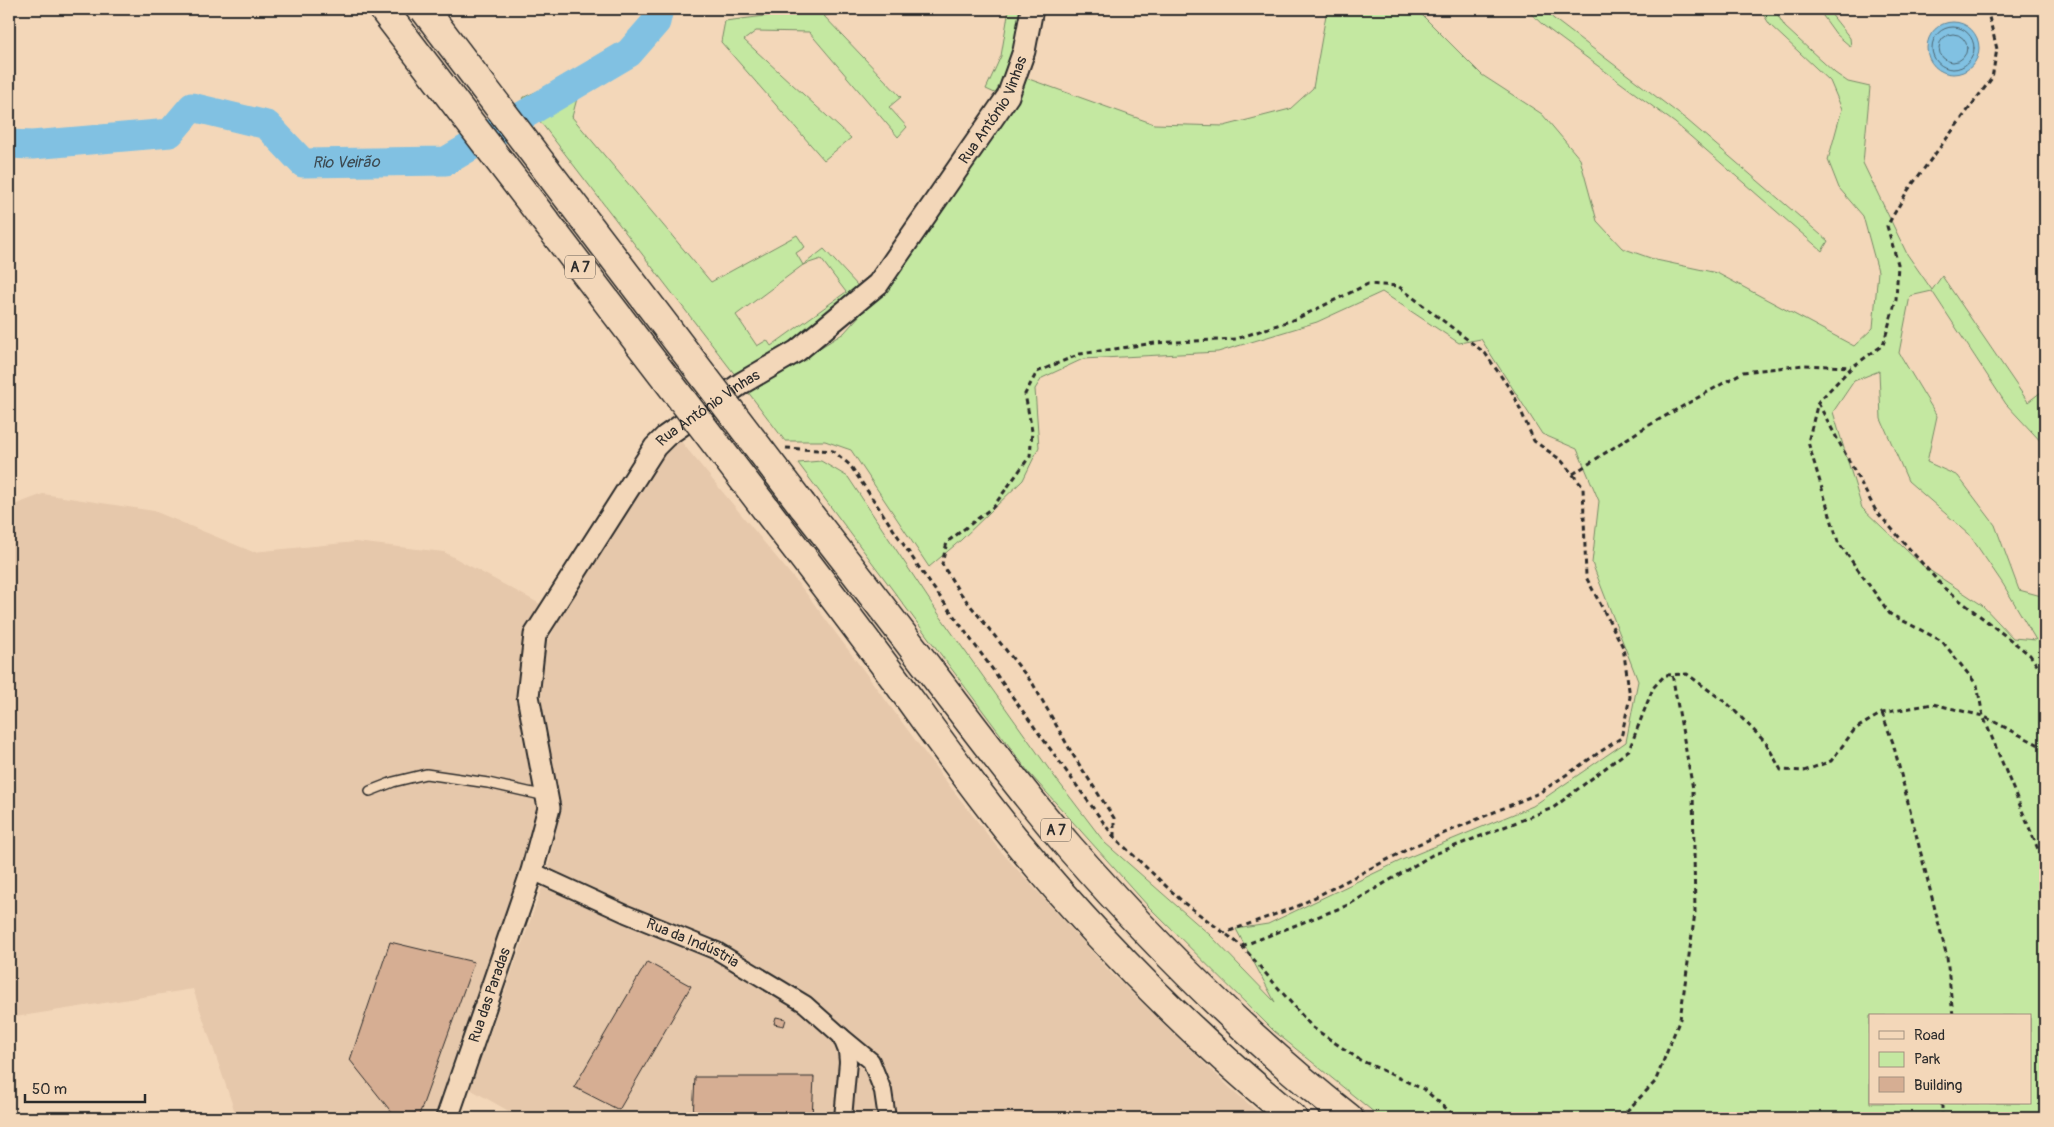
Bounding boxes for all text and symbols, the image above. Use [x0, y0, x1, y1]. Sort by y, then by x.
street label: Rua António Vinhas [954, 53, 1031, 168]
water label: Rio Veirão [312, 152, 381, 173]
road number: A 7 [565, 256, 595, 278]
street label: Rua António Vinhas [652, 365, 763, 450]
road number: A 7 [1041, 818, 1071, 842]
street label: Rua da Indústria [644, 914, 743, 972]
street label: Rua das Paradas [464, 945, 514, 1045]
legend [1869, 1014, 2032, 1104]
text: Road [1914, 1026, 1945, 1045]
text: Park [1914, 1050, 1941, 1069]
scale bar [25, 1072, 145, 1104]
text: Building [1914, 1076, 1962, 1095]
text: 50 m [32, 1080, 67, 1099]

